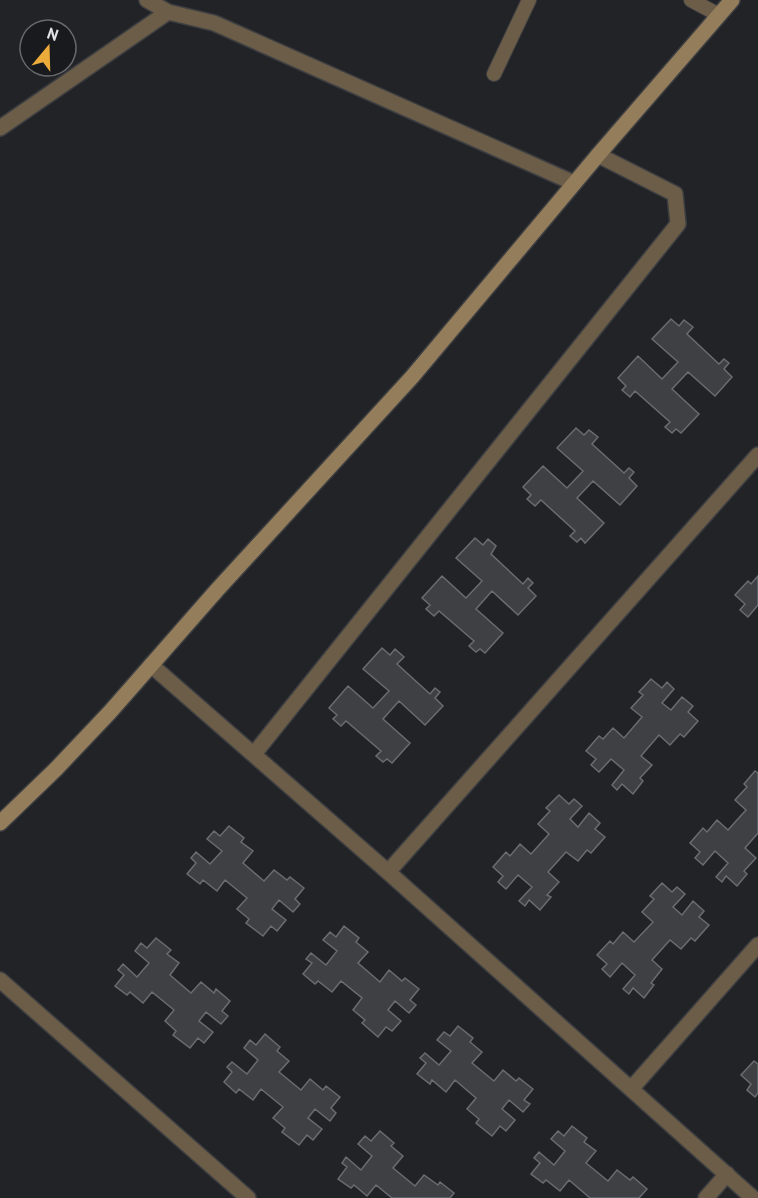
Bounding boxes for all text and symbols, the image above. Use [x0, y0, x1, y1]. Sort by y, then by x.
north arrow [18, 18, 78, 78]
text: N [45, 23, 61, 45]

